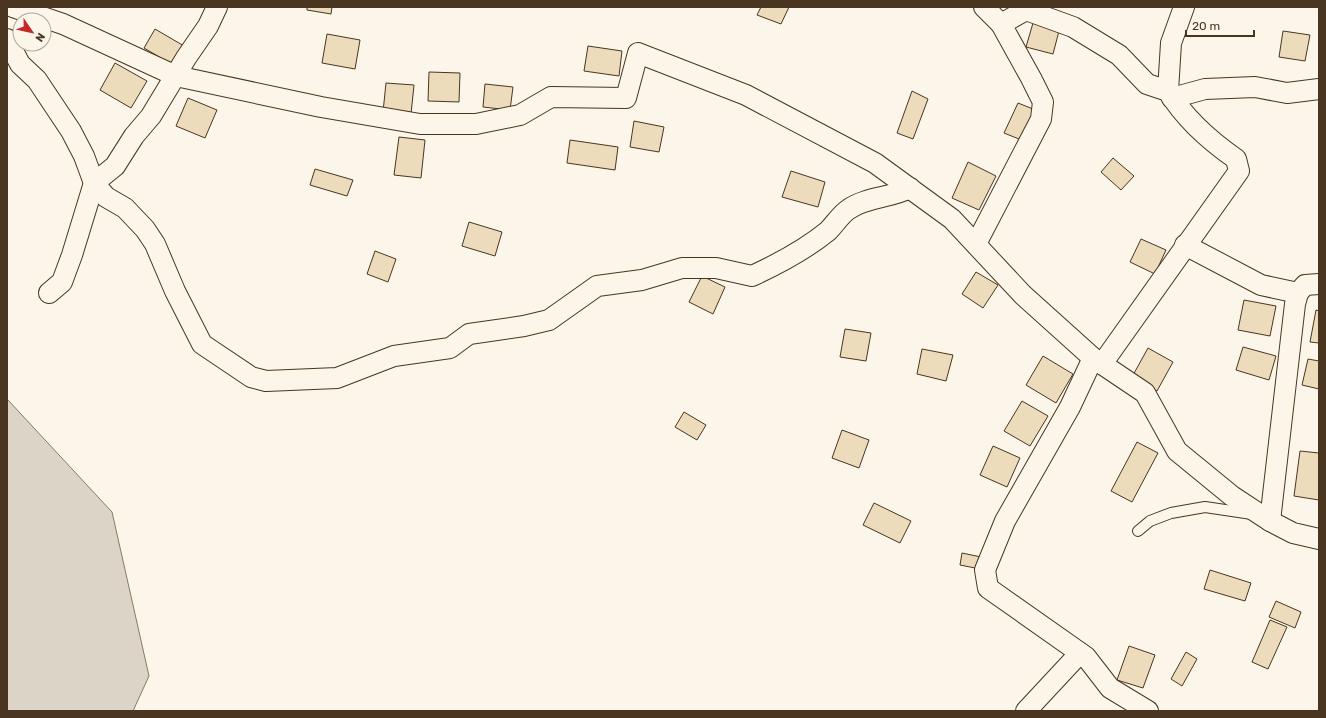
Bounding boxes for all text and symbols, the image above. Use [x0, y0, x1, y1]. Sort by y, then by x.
north arrow [12, 12, 52, 52]
scale bar [1186, 12, 1254, 38]
text: 20 m [1192, 19, 1220, 33]
text: N [32, 30, 47, 44]

